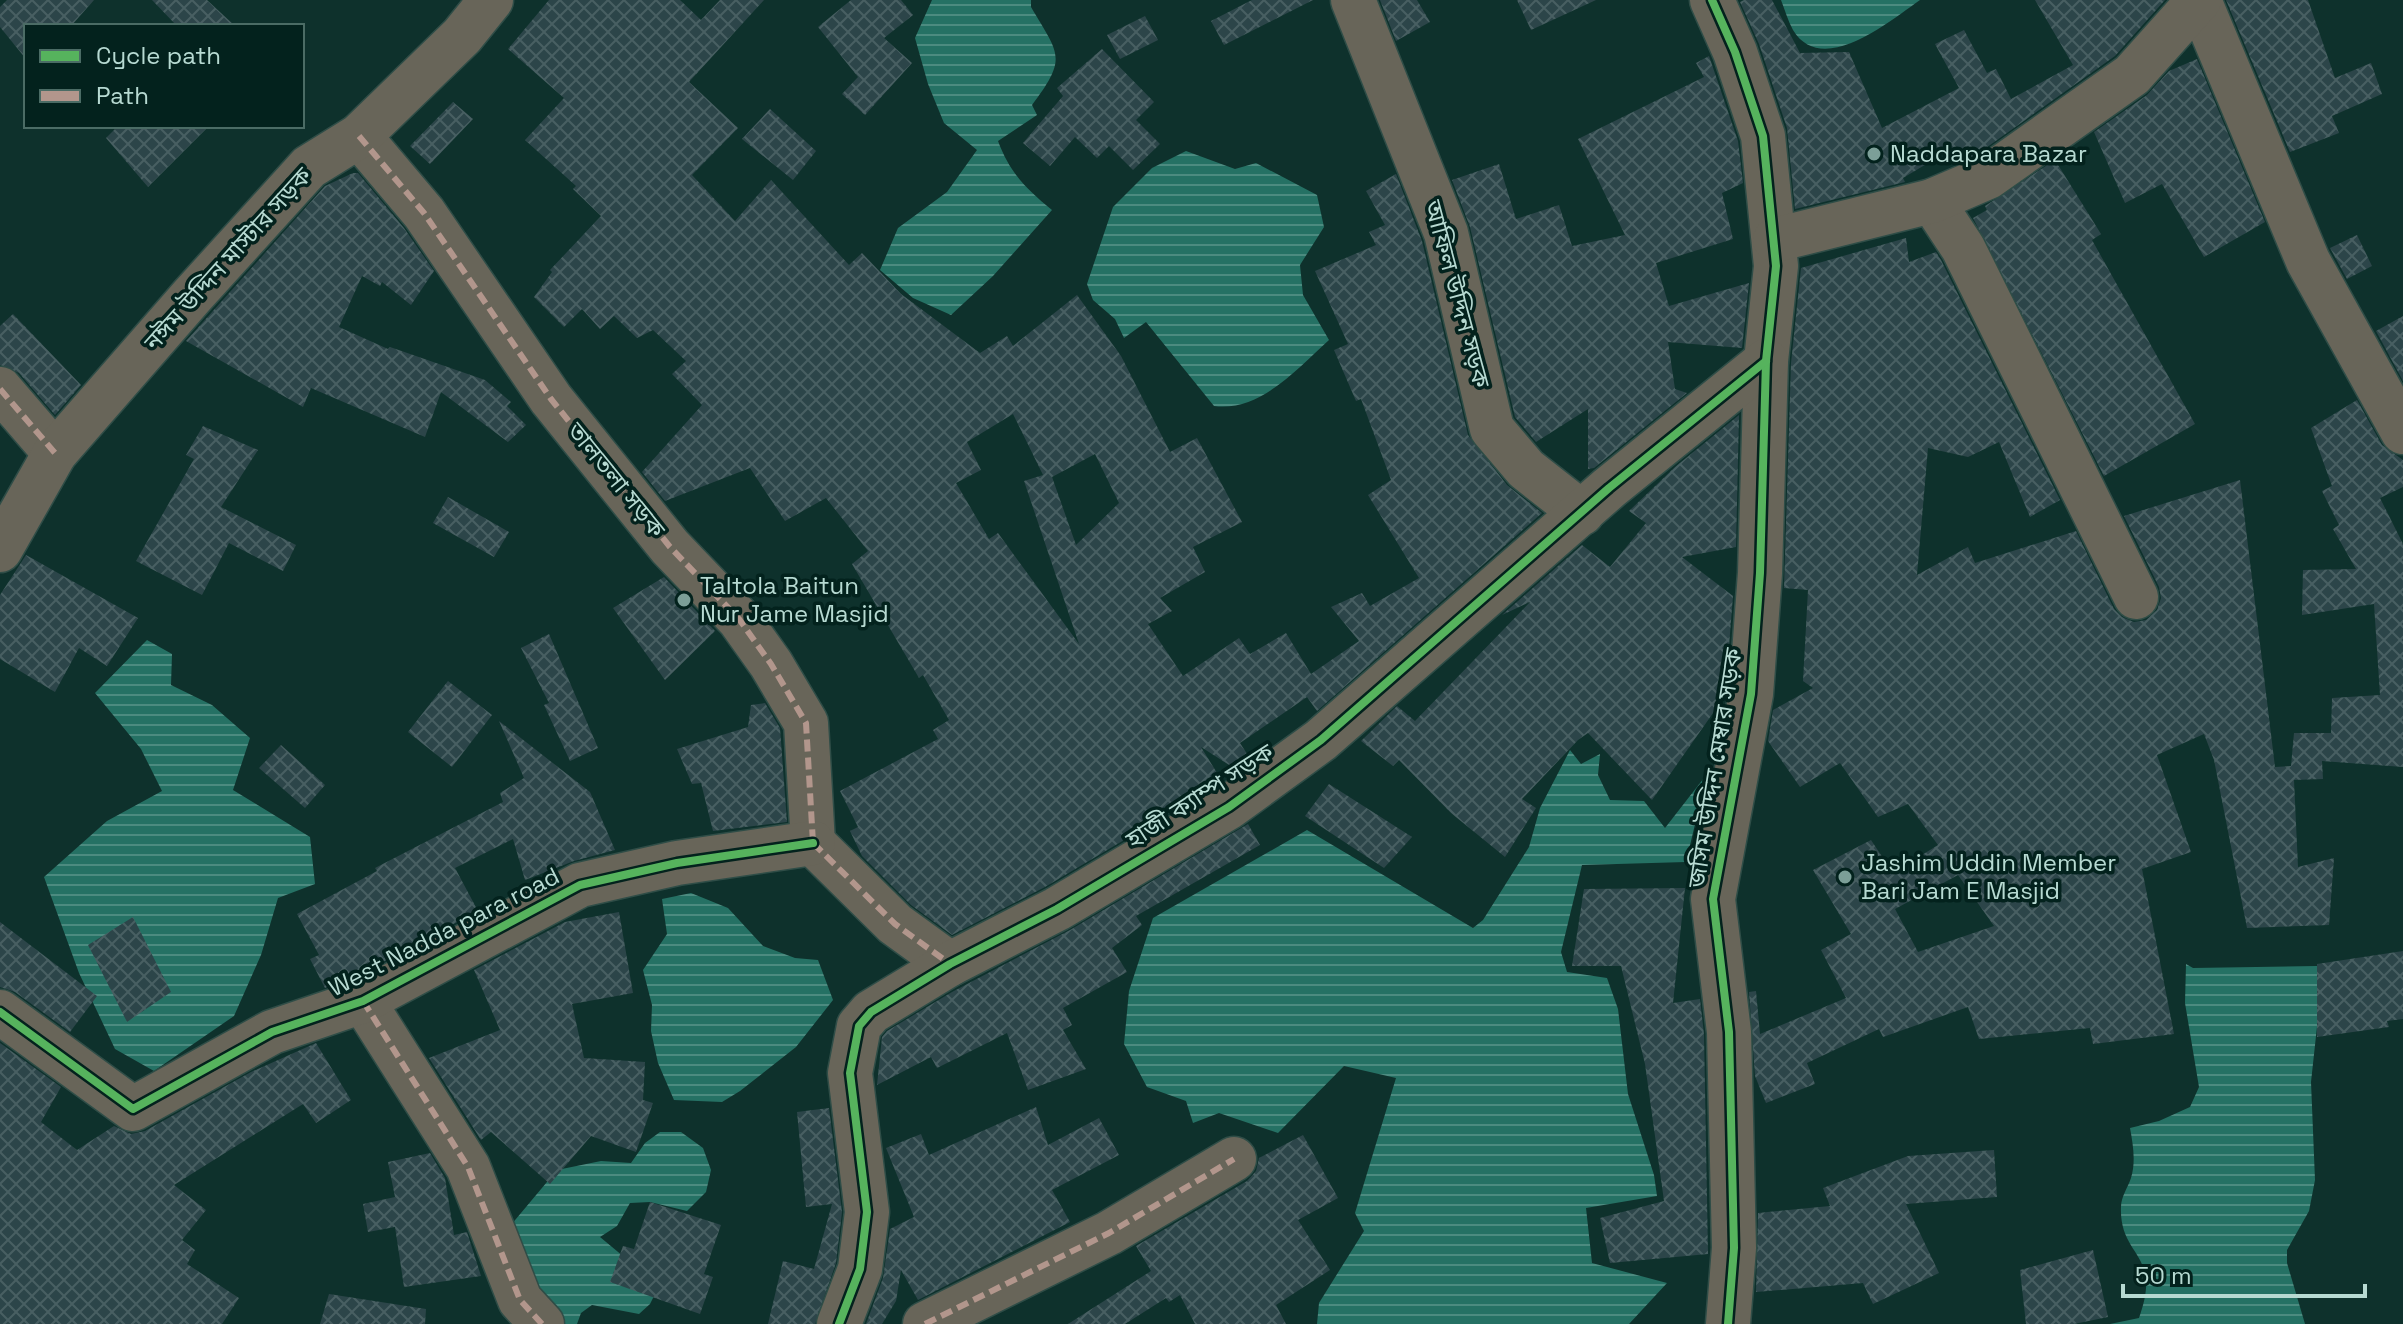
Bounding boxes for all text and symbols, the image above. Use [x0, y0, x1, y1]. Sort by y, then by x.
legend [24, 24, 304, 128]
text: Cycle path [96, 40, 221, 71]
text: Path [96, 80, 149, 111]
place label: Naddapara Bazar [1890, 138, 2087, 169]
marker: Naddapara Bazar [1865, 145, 1883, 163]
street label: নঈম উদ্দিন মাস্টার সড়ক [136, 160, 319, 358]
street label: আফিল উদ্দিন সড়ক [1417, 196, 1498, 392]
street label: তালতলা সড়ক [560, 415, 673, 544]
place label: Taltola Baitun Nur Jame Masjid [700, 570, 889, 629]
marker: Taltola Baitun Nur Jame Masjid [675, 591, 693, 609]
street label: জসিম উদ্দিন মেম্বার সড়ক [1680, 645, 1749, 891]
street label: হাজী ক্যাম্প সড়ক [1119, 736, 1280, 855]
place label: Jashim Uddin Member Bari Jam E Masjid [1861, 847, 2116, 906]
street label: West Nadda para road [323, 860, 564, 1003]
marker: Jashim Uddin Member Bari Jam E Masjid [1836, 868, 1854, 886]
scale bar [2123, 1248, 2365, 1298]
text: 50 m [2135, 1260, 2192, 1291]

